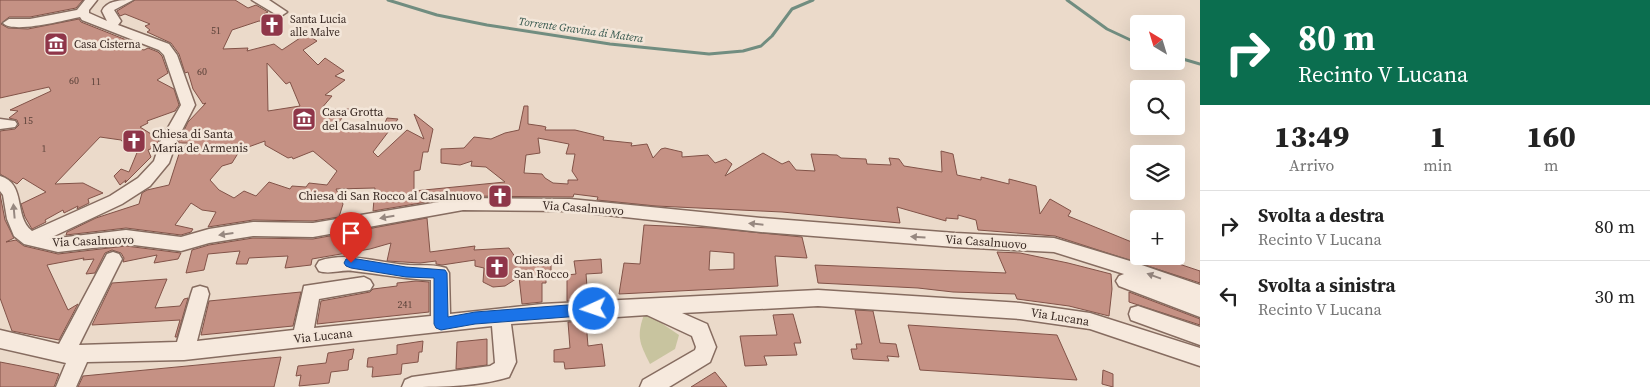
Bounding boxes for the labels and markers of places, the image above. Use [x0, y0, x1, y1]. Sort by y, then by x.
church icon: Santa Lucia alle Malve [259, 12, 285, 38]
place label: Santa Lucia alle Malve [290, 12, 347, 40]
museum icon: Casa Cisterna [43, 31, 69, 57]
place label: Casa Cisterna [74, 37, 141, 52]
place label: Casa Grotta del Casalnuovo [322, 104, 403, 134]
museum icon: Casa Grotta del Casalnuovo [291, 106, 317, 132]
place label: Chiesa di Santa Maria de Armenis [152, 126, 248, 156]
church icon: Chiesa di Santa Maria de Armenis [121, 128, 147, 154]
church icon: Chiesa di San Rocco al Casalnuovo [487, 183, 513, 209]
place label: Chiesa di San Rocco al Casalnuovo [298, 188, 482, 204]
pin [330, 212, 372, 263]
place label: Chiesa di San Rocco [514, 252, 569, 282]
church icon: Chiesa di San Rocco [484, 254, 510, 280]

